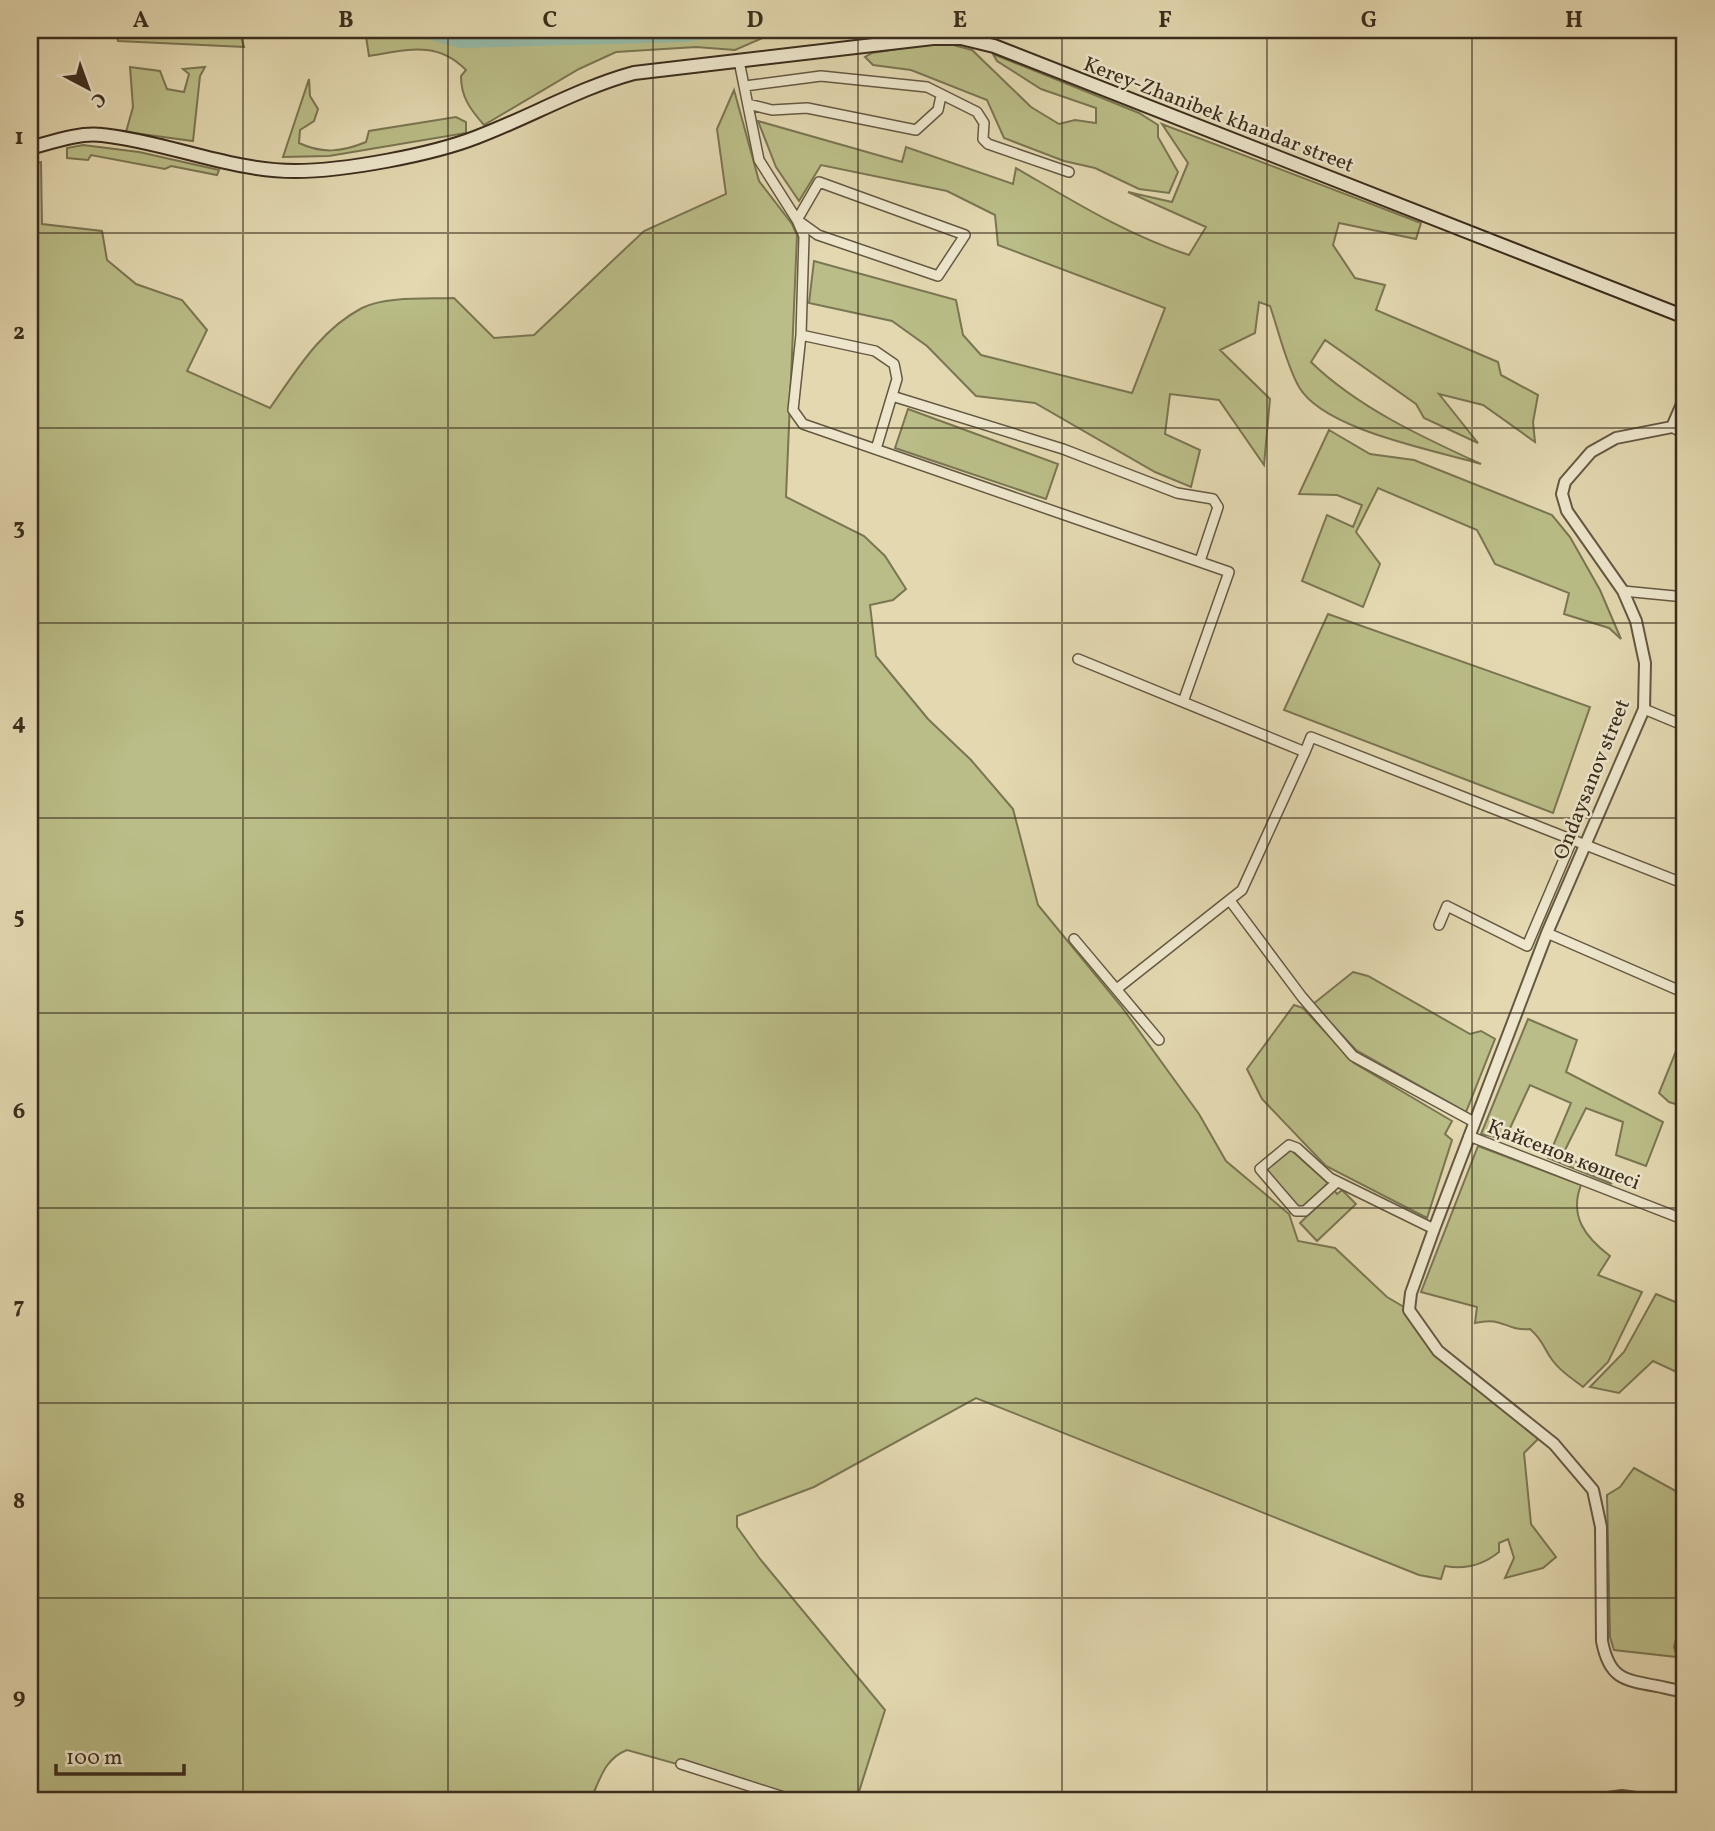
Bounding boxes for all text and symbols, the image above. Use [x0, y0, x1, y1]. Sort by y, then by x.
text: A [133, 5, 149, 37]
text: B [338, 5, 354, 37]
text: C [543, 5, 557, 37]
text: D [747, 5, 764, 37]
text: E [953, 5, 967, 37]
text: F [1158, 5, 1172, 37]
text: G [1361, 5, 1377, 37]
text: H [1565, 5, 1583, 37]
street label: Kerey-Zhanibek khandar street [1079, 50, 1358, 180]
north arrow [52, 52, 122, 122]
text: С [85, 86, 111, 113]
text: 1 [14, 122, 24, 154]
text: 2 [13, 317, 25, 349]
text: 3 [13, 512, 25, 544]
street label: Ondaysanov street [1547, 695, 1638, 864]
text: 4 [12, 707, 26, 739]
text: 5 [13, 901, 25, 933]
text: 6 [13, 1096, 25, 1128]
street label: Қайсенов көшесі [1483, 1113, 1644, 1198]
text: 7 [14, 1291, 25, 1323]
text: 8 [13, 1486, 25, 1518]
text: 9 [13, 1681, 25, 1713]
scale bar [56, 1733, 184, 1777]
text: 100 m [66, 1744, 123, 1773]

